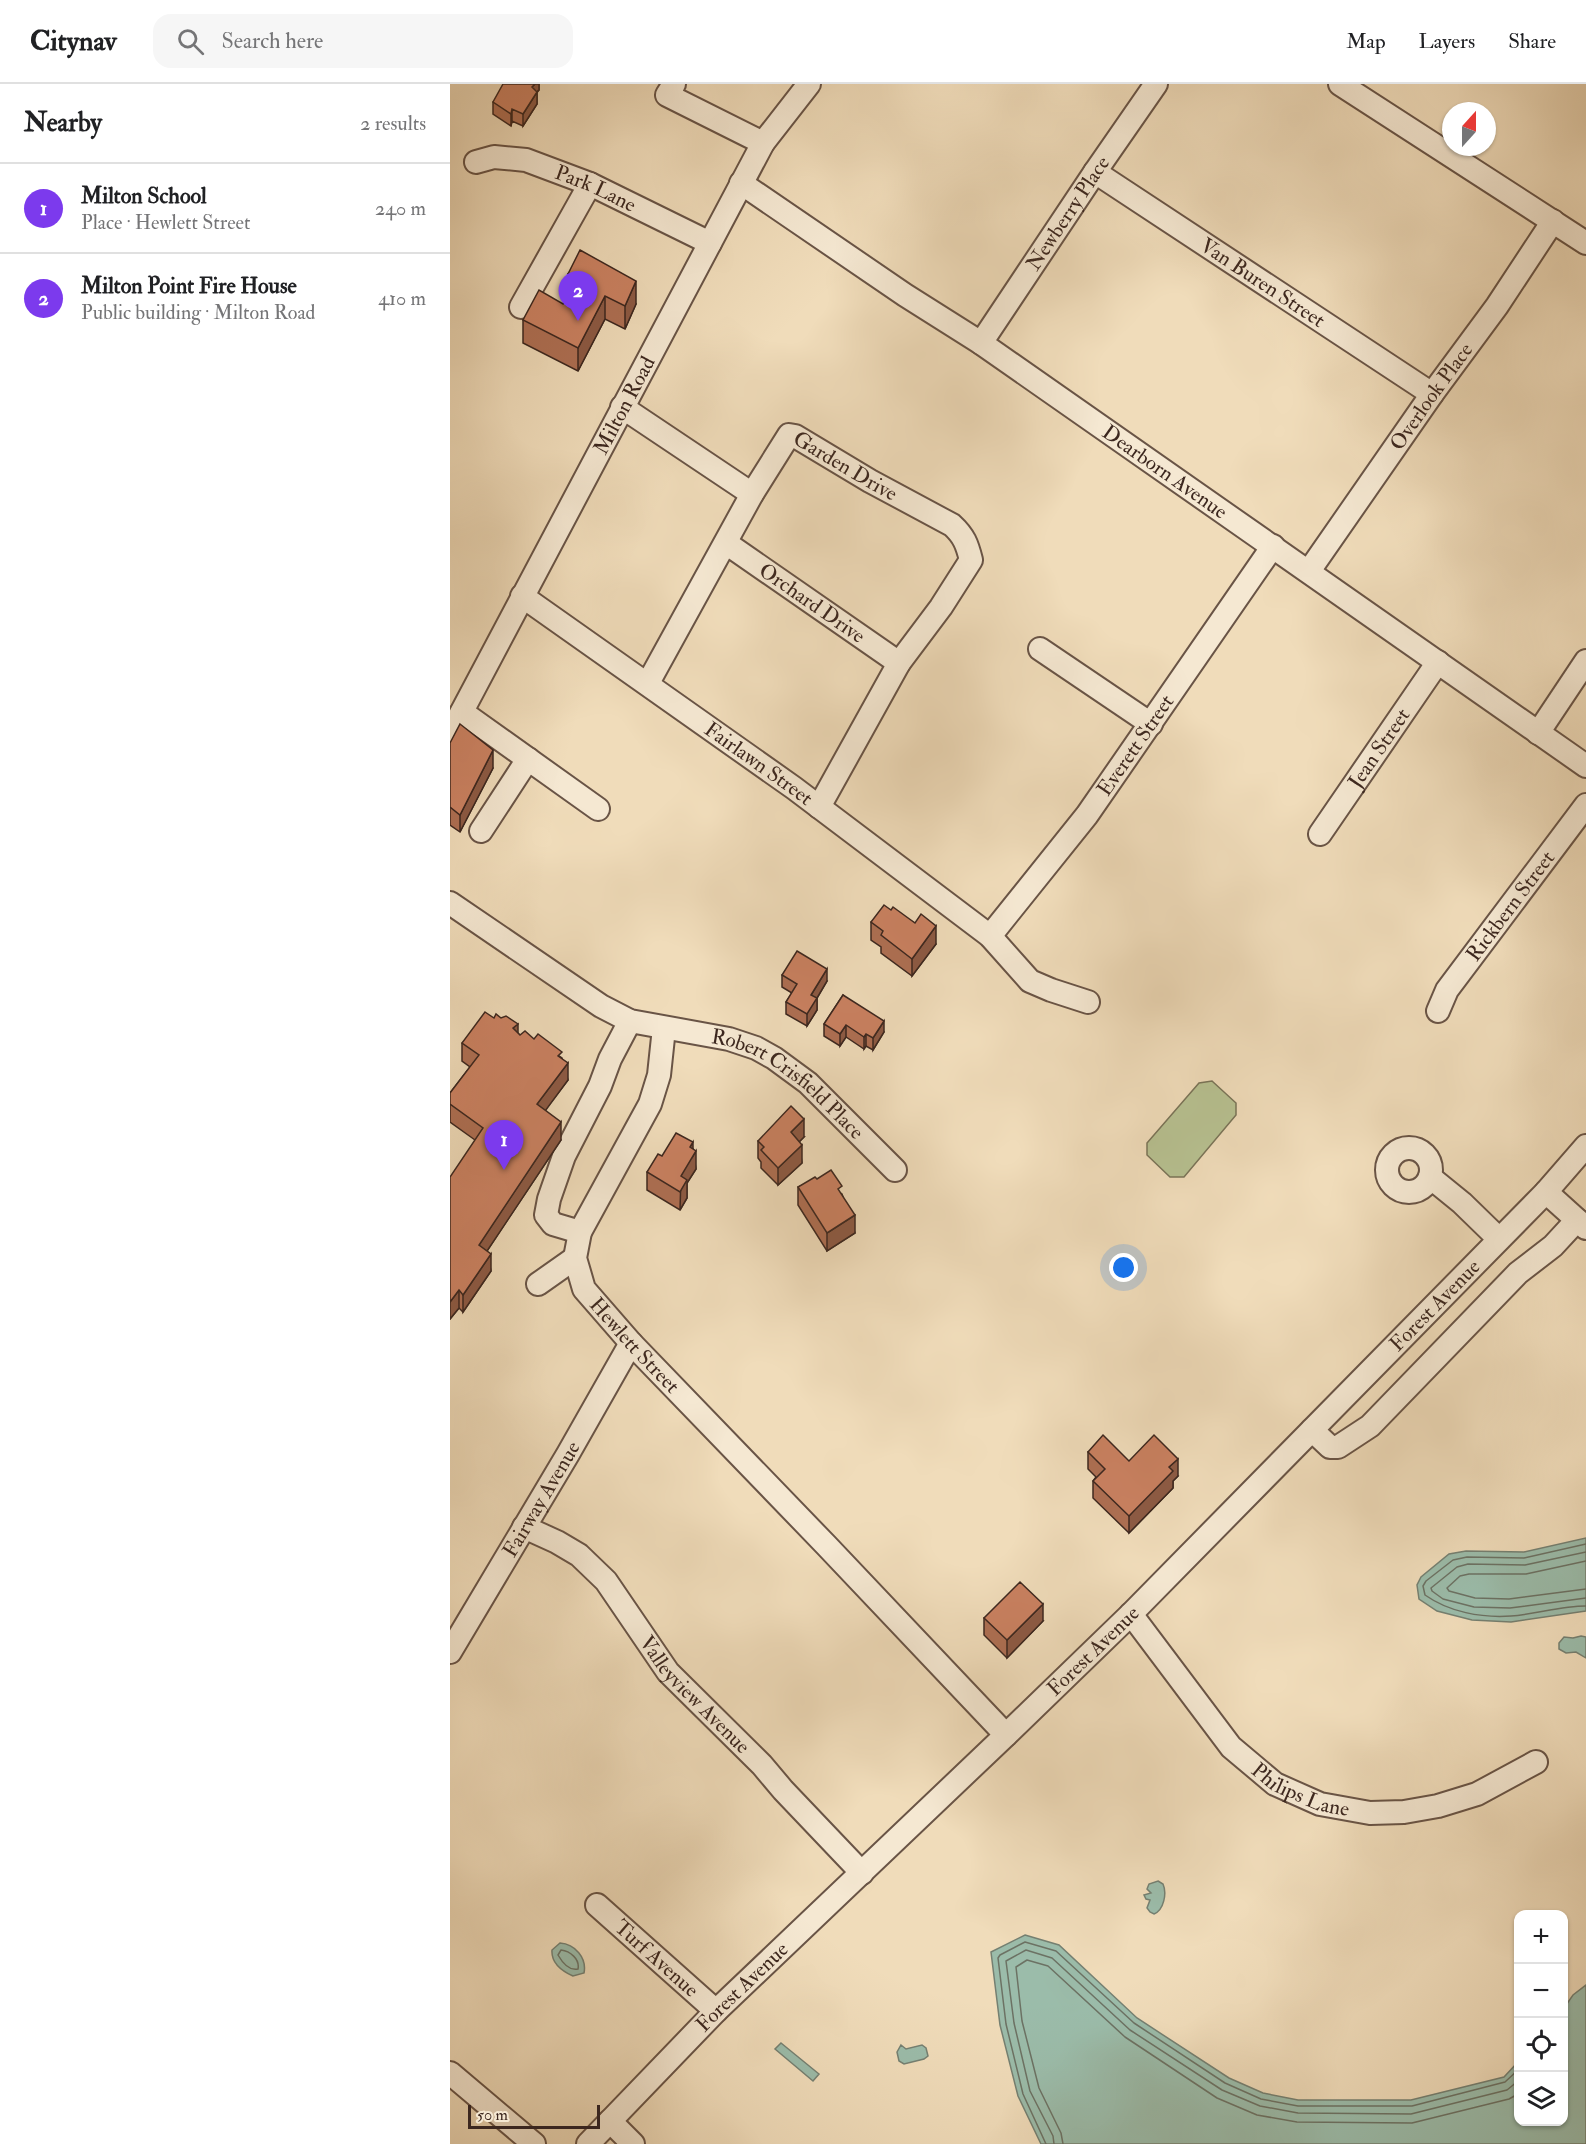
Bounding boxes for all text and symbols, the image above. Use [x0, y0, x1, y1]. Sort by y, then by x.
search box [153, 14, 573, 68]
text: Citynav [30, 24, 117, 59]
icon: search [174, 25, 207, 58]
text: Search here [222, 27, 323, 55]
text: Map [1346, 28, 1386, 55]
text: Layers [1419, 28, 1475, 55]
text: Share [1508, 28, 1556, 55]
north arrow [1442, 102, 1496, 156]
text: Nearby [24, 107, 102, 139]
text: 2 results [360, 111, 426, 136]
street label: Newberry Place [1020, 151, 1116, 276]
street label: Park Lane [551, 159, 641, 219]
text: Milton School [81, 182, 207, 210]
text: 1 [40, 196, 47, 221]
text: 240 m [375, 196, 426, 221]
text: Place · Hewlett Street [81, 210, 250, 235]
street label: Van Buren Street [1195, 232, 1330, 334]
text: Milton Point Fire House [81, 272, 297, 300]
pin: 2 [558, 272, 598, 321]
text: 2 [38, 286, 49, 311]
text: 410 m [378, 286, 426, 311]
text: Public building · Milton Road [81, 300, 315, 325]
street label: Overlook Place [1384, 337, 1479, 456]
street label: Milton Road [588, 351, 662, 459]
street label: Dearborn Avenue [1097, 419, 1233, 525]
street label: Garden Drive [788, 425, 902, 507]
street label: Orchard Drive [754, 557, 871, 650]
street label: Everett Street [1091, 689, 1180, 801]
street label: Jean Street [1342, 703, 1416, 795]
street label: Fairlawn Street [699, 716, 818, 812]
street label: Rickbern Street [1460, 845, 1561, 967]
street label: Robert Crisfield Place [709, 1023, 870, 1145]
pin: 1 [484, 1120, 524, 1170]
your location [1109, 1253, 1138, 1282]
street label: Forest Avenue [1384, 1254, 1486, 1357]
street label: Hewlett Street [583, 1292, 686, 1400]
street label: Fairway Avenue [497, 1436, 587, 1562]
street label: Forest Avenue [1041, 1600, 1146, 1702]
street label: Valleyview Avenue [633, 1630, 756, 1760]
street label: Philips Lane [1246, 1757, 1352, 1823]
map controls [1514, 1910, 1568, 2126]
button: + [1514, 1910, 1568, 1964]
street label: Turf Avenue [609, 1914, 704, 2003]
street label: Forest Avenue [690, 1936, 794, 2038]
button: − [1514, 1964, 1568, 2018]
button: locate [1514, 2018, 1568, 2072]
button: layers [1514, 2072, 1568, 2126]
scale bar [468, 2102, 600, 2130]
text: 50 m [477, 2105, 508, 2125]

